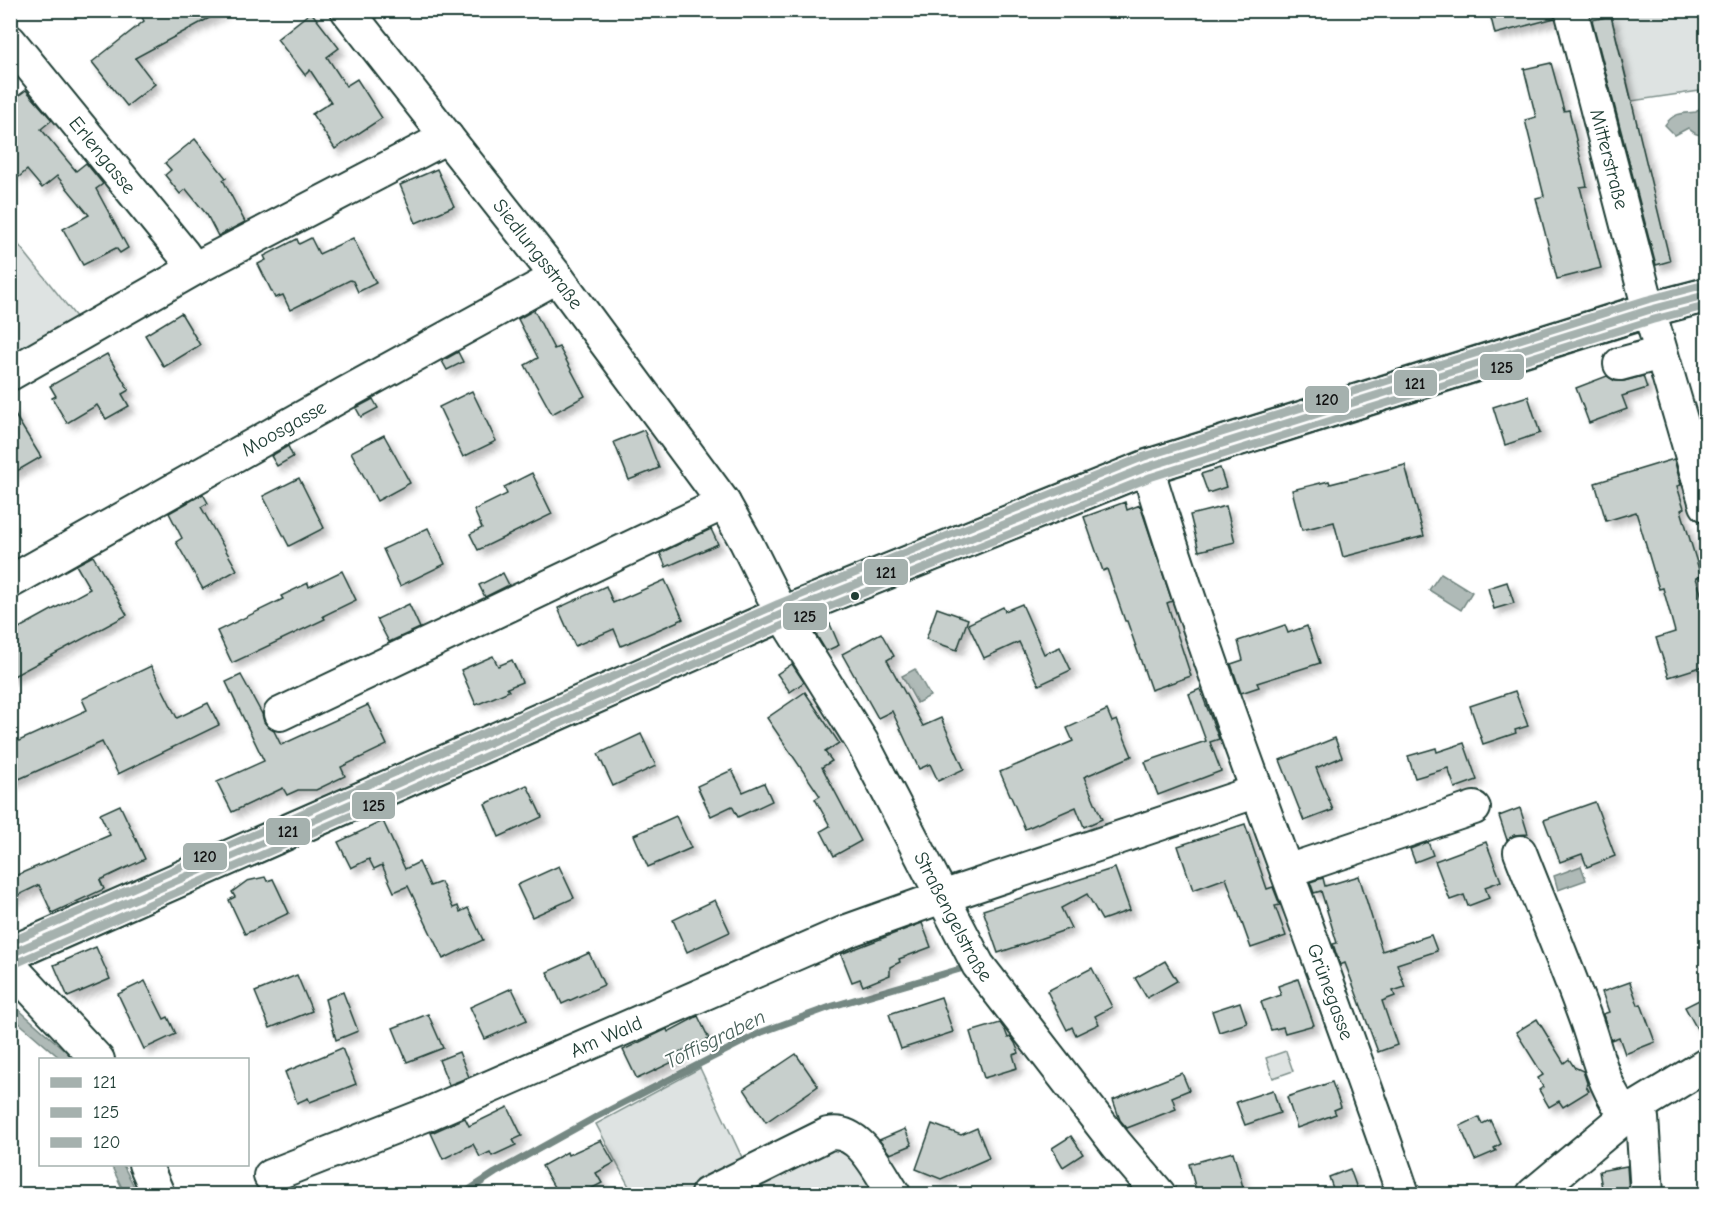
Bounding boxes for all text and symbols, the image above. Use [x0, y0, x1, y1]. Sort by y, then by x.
street label: Mitterstraße [1585, 107, 1633, 212]
street label: Erlengasse [64, 112, 141, 199]
street label: Siedlungsstraße [488, 194, 588, 314]
line badge: 125 [1479, 353, 1525, 381]
text: 125 [1491, 359, 1513, 377]
line badge: 121 [1393, 369, 1438, 397]
text: 121 [1405, 375, 1425, 393]
line badge: 120 [1304, 385, 1350, 414]
text: 120 [1315, 391, 1339, 409]
street label: Moosgasse [237, 395, 330, 461]
line badge: 121 [863, 558, 909, 586]
text: 121 [876, 564, 896, 582]
unlabelled marker [849, 590, 861, 602]
line badge: 125 [782, 602, 828, 631]
text: 125 [794, 608, 816, 626]
line badge: 125 [351, 791, 396, 820]
text: 125 [363, 797, 385, 815]
line badge: 121 [265, 817, 311, 846]
text: 121 [278, 823, 298, 841]
line badge: 120 [182, 842, 228, 871]
text: 120 [193, 848, 217, 866]
street label: Straßengelstraße [909, 848, 997, 986]
street label: Grünegasse [1302, 940, 1359, 1043]
water label: Toffisgraben [661, 1004, 769, 1074]
street label: Am Wald [567, 1011, 646, 1063]
legend [39, 1058, 249, 1166]
text: 121 [93, 1072, 117, 1093]
text: 125 [93, 1102, 119, 1123]
text: 120 [93, 1132, 121, 1153]

